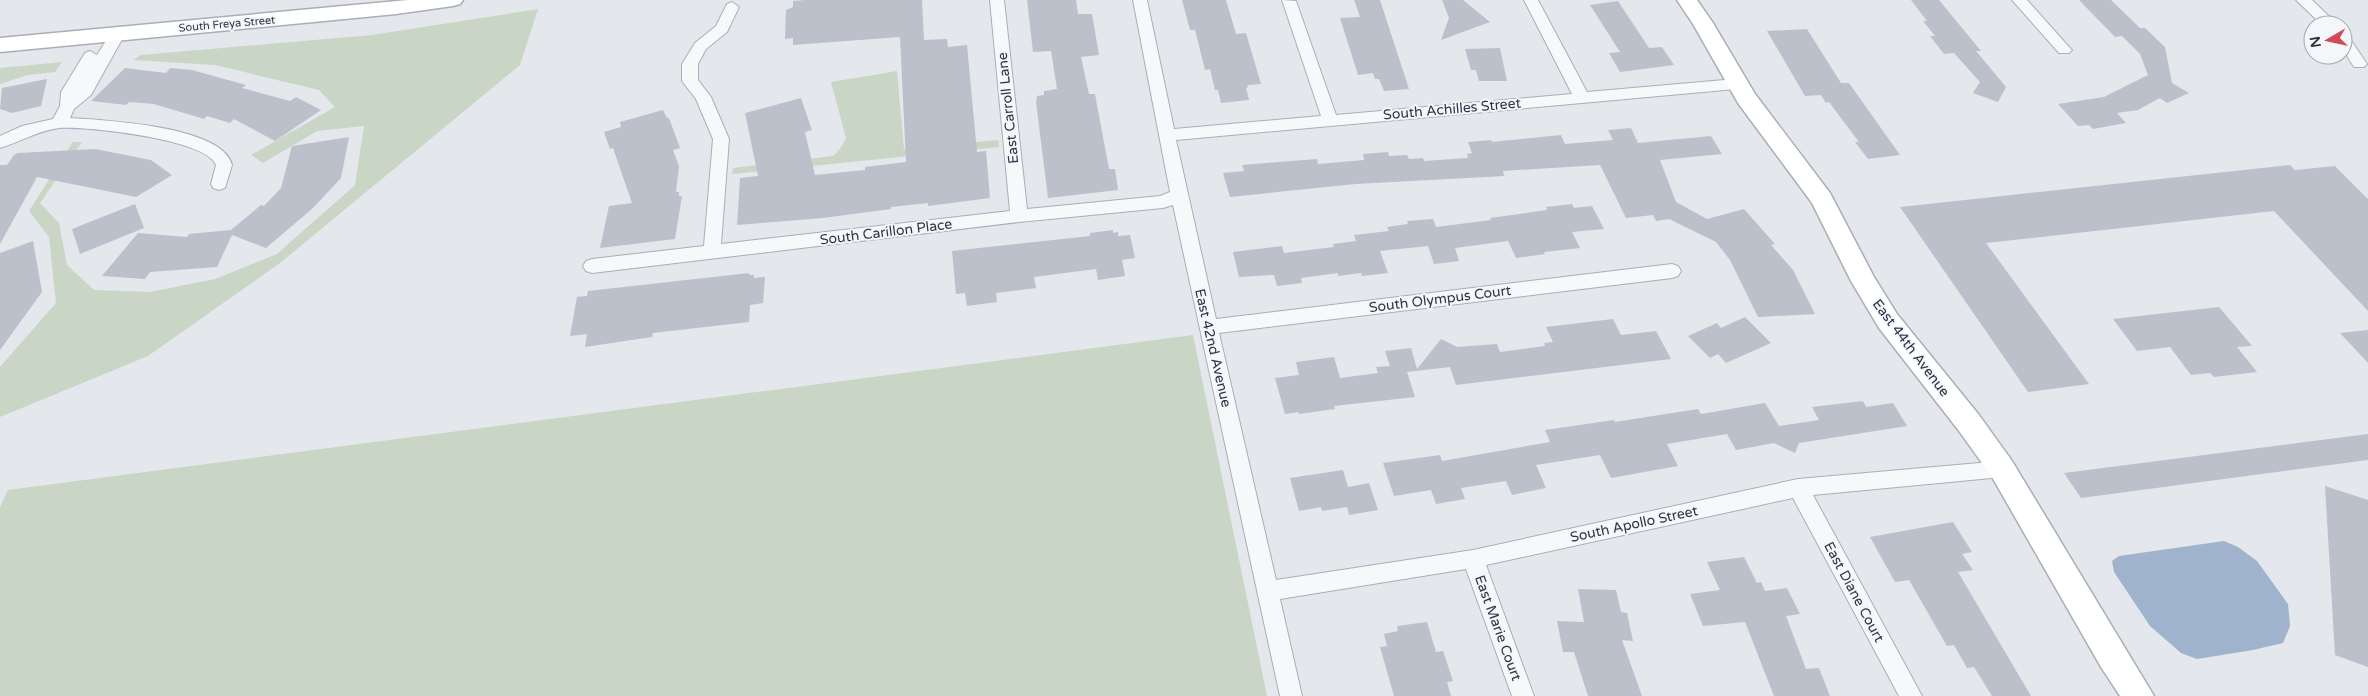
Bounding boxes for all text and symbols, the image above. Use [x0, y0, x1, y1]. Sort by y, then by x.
street label: South Freya Street [178, 13, 276, 35]
north arrow [2303, 15, 2353, 65]
text: N [2306, 35, 2325, 49]
street label: East Carroll Lane [994, 51, 1022, 165]
street label: South Achilles Street [1382, 94, 1522, 123]
street label: South Carillon Place [819, 215, 953, 249]
street label: South Olympus Court [1368, 282, 1513, 316]
street label: East 42nd Avenue [1191, 287, 1235, 409]
street label: East 44th Avenue [1869, 296, 1953, 400]
street label: South Apollo Street [1569, 502, 1700, 546]
street label: East Diane Court [1820, 539, 1888, 646]
street label: East Marie Court [1471, 573, 1525, 684]

